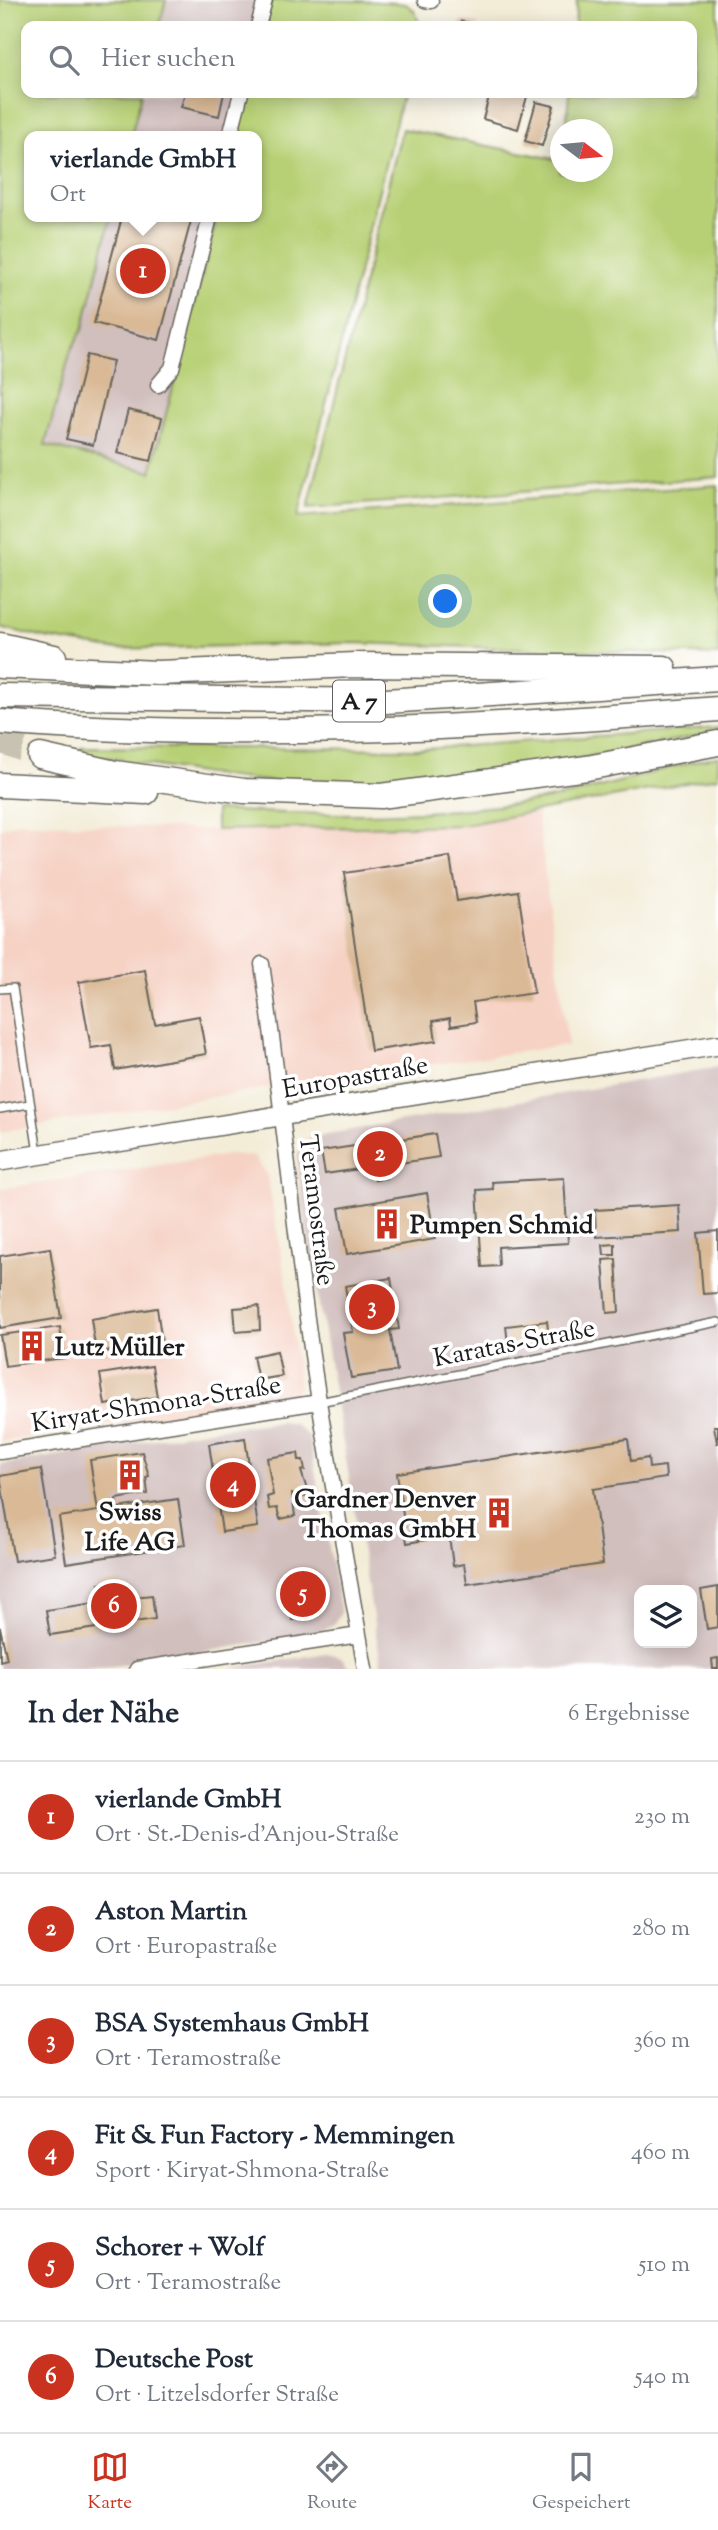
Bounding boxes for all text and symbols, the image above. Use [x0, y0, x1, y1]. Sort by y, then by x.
search box [21, 21, 697, 98]
icon: search [45, 41, 83, 79]
text: Hier suchen [101, 41, 236, 78]
north arrow [550, 119, 613, 182]
popup [24, 131, 262, 222]
text: vierlande GmbH [50, 142, 236, 179]
text: Ort [50, 179, 86, 212]
pin: 1 [120, 245, 166, 297]
your location [428, 584, 462, 618]
road number: A 7 [333, 680, 385, 722]
street label: Europastraße [280, 1047, 431, 1109]
pin: 2 [357, 1128, 403, 1180]
street label: Teramostraße [288, 1133, 343, 1288]
building icon: Pumpen Schmid [370, 1207, 404, 1241]
place label: Pumpen Schmid [410, 1208, 594, 1245]
pin: 3 [349, 1281, 395, 1333]
street label: Karatas-Straße [431, 1311, 598, 1378]
building icon: Lutz Müller [15, 1329, 49, 1363]
place label: Lutz Müller [55, 1330, 185, 1367]
street label: Kiryat-Shmona-Straße [29, 1367, 284, 1443]
building icon: Swiss Life AG [113, 1458, 147, 1492]
pin: 4 [210, 1459, 256, 1511]
place label: Gardner Denver Thomas GmbH [294, 1482, 476, 1549]
place label: Swiss Life AG [85, 1495, 175, 1562]
building icon: Gardner Denver Thomas GmbH [482, 1496, 516, 1530]
pin: 5 [280, 1568, 326, 1620]
pin: 6 [91, 1580, 137, 1632]
map controls [634, 1585, 697, 1648]
button: layers [634, 1585, 697, 1648]
text: In der Nähe [28, 1693, 179, 1736]
text: 6 Ergebnisse [568, 1698, 690, 1731]
text: vierlande GmbH [95, 1782, 281, 1819]
text: 1 [47, 1801, 55, 1834]
text: 230 m [634, 1801, 690, 1834]
text: Ort · St.-Denis-d'Anjou-Straße [95, 1819, 399, 1852]
text: Aston Martin [95, 1894, 247, 1931]
text: 2 [46, 1913, 56, 1946]
text: 280 m [632, 1913, 690, 1946]
text: Ort · Europastraße [95, 1931, 277, 1964]
text: BSA Systemhaus GmbH [95, 2006, 369, 2043]
text: 3 [46, 2025, 56, 2058]
text: 360 m [633, 2025, 690, 2058]
text: Ort · Teramostraße [95, 2043, 281, 2076]
text: Fit & Fun Factory - Memmingen [95, 2118, 455, 2155]
text: 4 [45, 2137, 57, 2170]
text: 460 m [631, 2137, 690, 2170]
text: Sport · Kiryat-Shmona-Straße [95, 2155, 389, 2188]
text: Schorer + Wolf [95, 2230, 264, 2267]
text: 5 [47, 2249, 55, 2282]
text: 510 m [638, 2249, 690, 2282]
text: Ort · Teramostraße [95, 2267, 281, 2300]
text: Deutsche Post [95, 2342, 253, 2379]
text: 6 [45, 2361, 57, 2394]
text: 540 m [635, 2361, 690, 2394]
text: Ort · Litzelsdorfer Straße [95, 2379, 339, 2412]
tab: Karte [87, 2448, 132, 2517]
tab: Route [307, 2448, 357, 2517]
tab: Gespeichert [532, 2448, 630, 2517]

